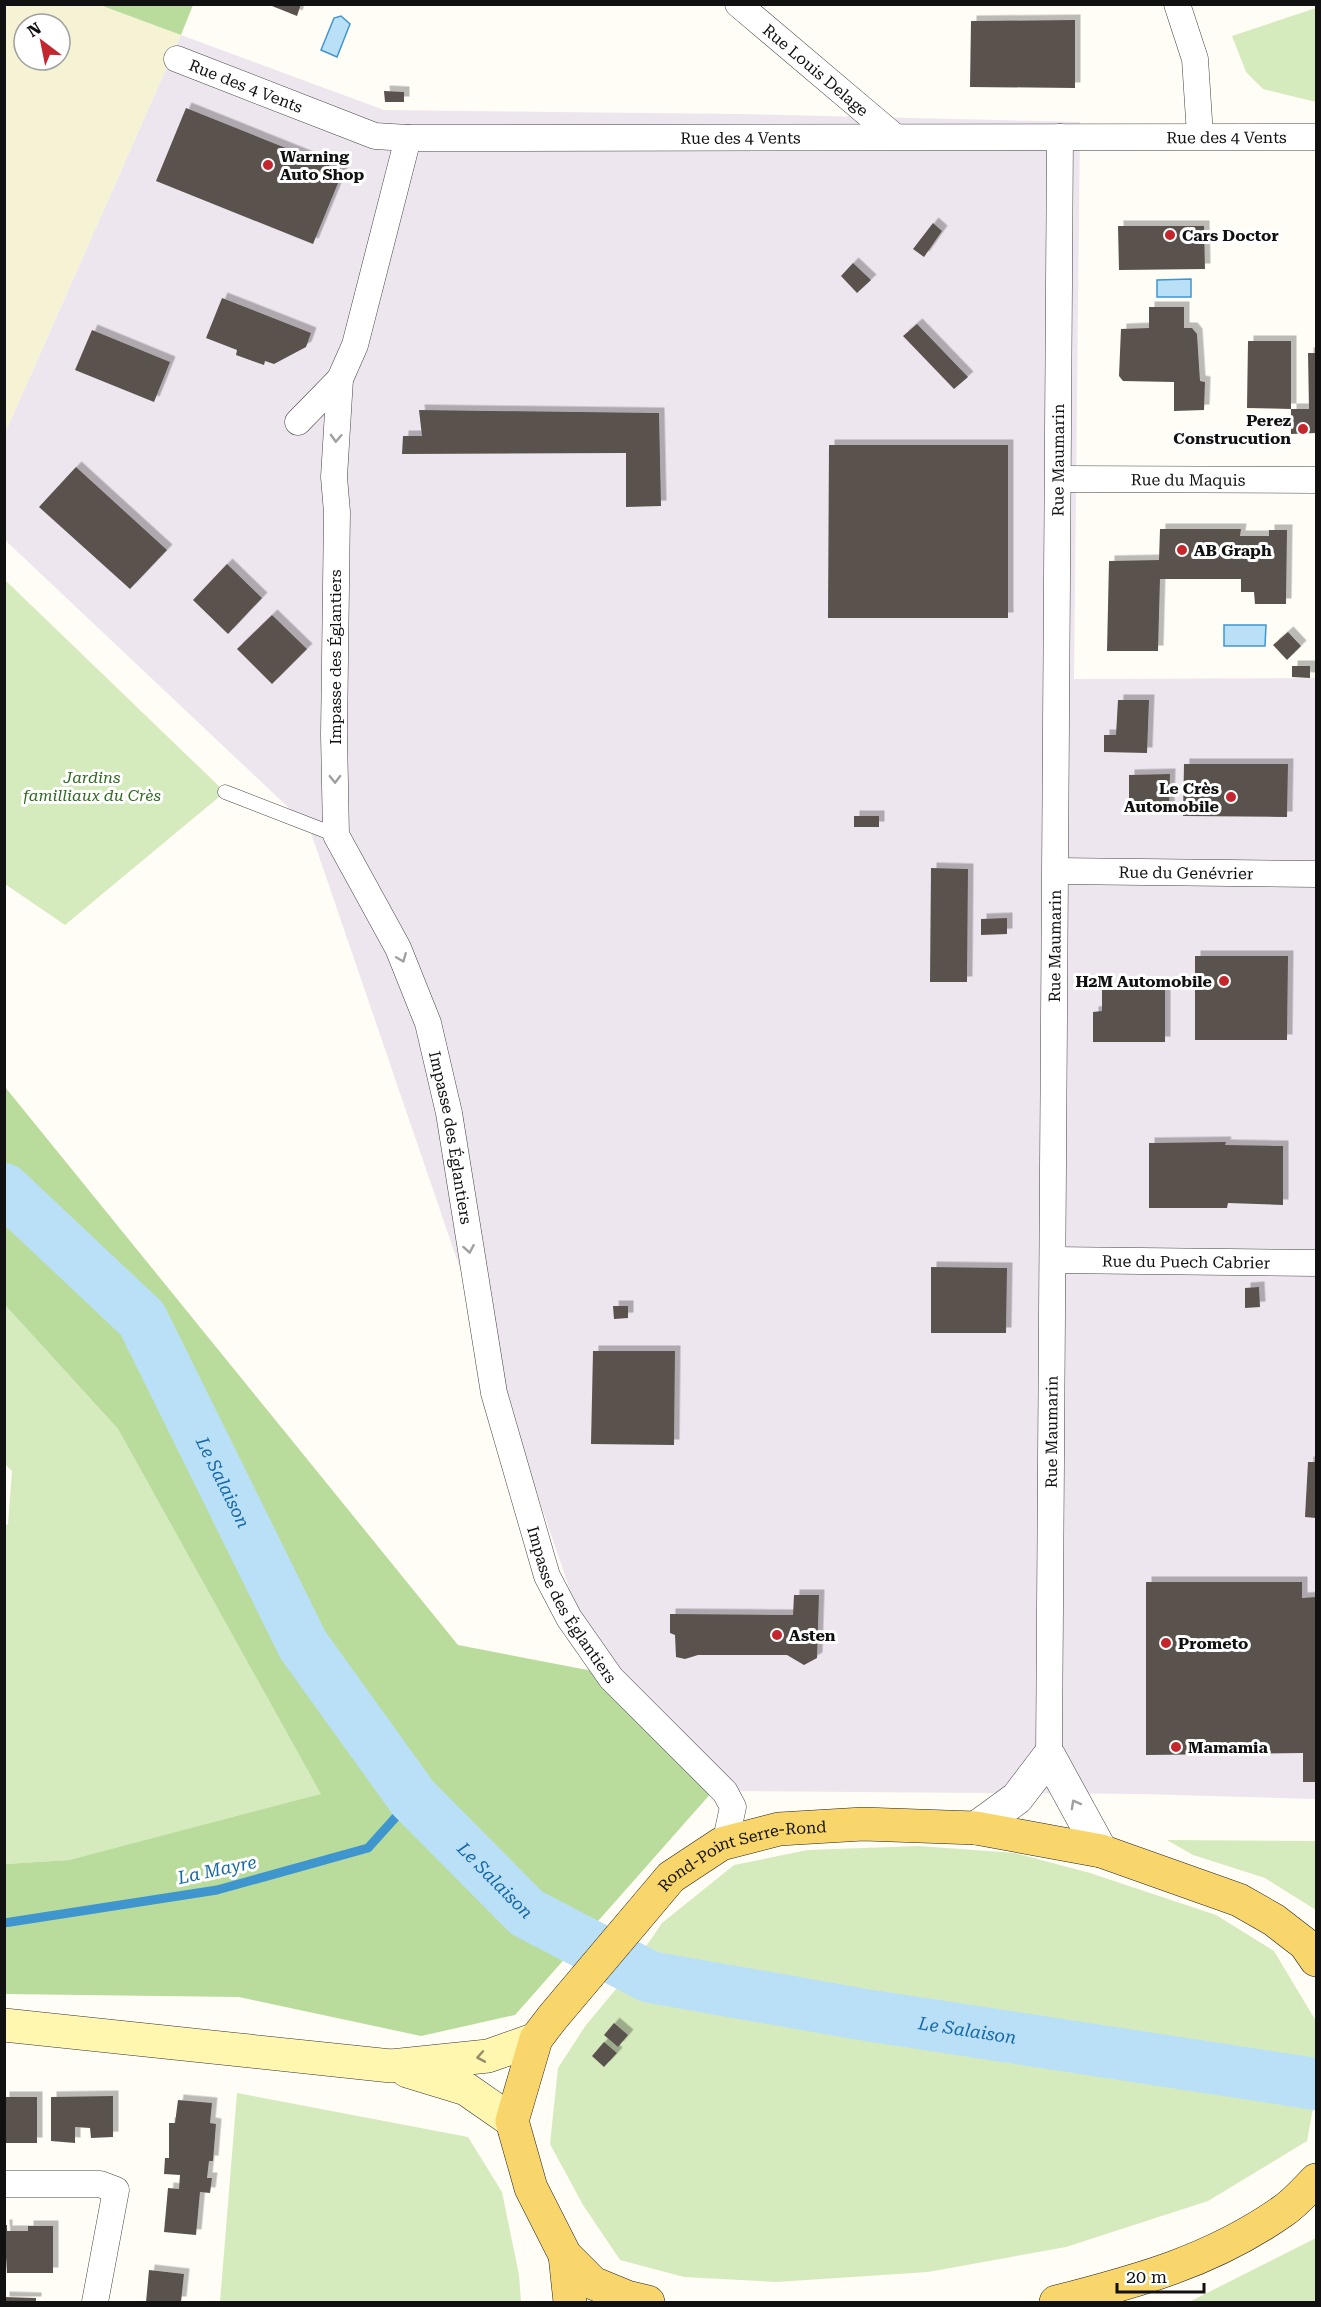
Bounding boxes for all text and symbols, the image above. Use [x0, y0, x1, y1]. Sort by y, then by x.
north arrow [12, 12, 72, 72]
text: N [24, 18, 45, 41]
street label: Rue Louis Delage [759, 20, 872, 120]
street label: Rue des 4 Vents [186, 56, 306, 117]
street label: Rue des 4 Vents [1166, 128, 1287, 147]
street label: Rue des 4 Vents [680, 129, 801, 148]
place label: Warning Auto Shop [280, 147, 365, 184]
marker: Warning Auto Shop [261, 158, 275, 172]
place label: Cars Doctor [1182, 226, 1279, 245]
marker: Cars Doctor [1163, 228, 1177, 242]
street label: Rue Maumarin [1048, 404, 1068, 516]
place label: Perez Construcution [1173, 411, 1291, 448]
marker: Perez Construcution [1296, 422, 1310, 436]
one-way arrow [330, 433, 343, 442]
street label: Rue du Maquis [1131, 470, 1246, 490]
place label: AB Graph [1194, 541, 1272, 560]
marker: AB Graph [1175, 543, 1189, 557]
street label: Impasse des Églantiers [326, 569, 345, 745]
park label: Jardins familliaux du Crès [23, 768, 161, 805]
one-way arrow [329, 775, 341, 784]
place label: Le Crès Automobile [1124, 779, 1219, 816]
marker: Le Crès Automobile [1224, 790, 1238, 804]
street label: Rue du Genévrier [1118, 863, 1254, 883]
street label: Rue Maumarin [1045, 890, 1065, 1002]
one-way arrow [395, 952, 407, 963]
place label: H2M Automobile [1075, 972, 1212, 991]
marker: H2M Automobile [1217, 974, 1231, 988]
street label: Impasse des Églantiers [425, 1049, 476, 1226]
one-way arrow [462, 1244, 475, 1254]
street label: Rue du Puech Cabrier [1102, 1252, 1271, 1272]
street label: Rue Maumarin [1042, 1376, 1062, 1488]
water label: Le Salaison [192, 1433, 254, 1531]
street label: Impasse des Églantiers [523, 1524, 621, 1687]
place label: Asten [789, 1626, 836, 1645]
marker: Asten [770, 1628, 784, 1642]
place label: Prometo [1178, 1634, 1248, 1653]
marker: Prometo [1159, 1636, 1173, 1650]
place label: Mamamia [1188, 1738, 1268, 1757]
marker: Mamamia [1169, 1740, 1183, 1754]
one-way arrow [1071, 1799, 1082, 1810]
street label: Rond-Point Serre-Rond [654, 1817, 827, 1895]
water label: Le Salaison [452, 1837, 537, 1923]
water label: La Mayre [175, 1851, 258, 1888]
water label: Le Salaison [916, 2012, 1018, 2048]
one-way arrow [476, 2050, 486, 2063]
scale bar [1117, 2256, 1204, 2294]
text: 20 m [1126, 2266, 1167, 2287]

